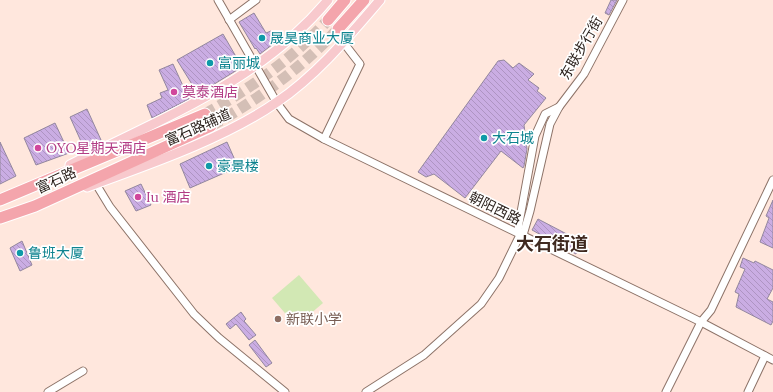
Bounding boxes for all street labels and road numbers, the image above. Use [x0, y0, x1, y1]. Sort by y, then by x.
street label: 东联步行街 [556, 13, 606, 83]
street label: 富石路辅道 [162, 105, 234, 149]
street label: 富石路 [33, 163, 79, 197]
street label: 朝阳西路 [466, 188, 524, 228]

